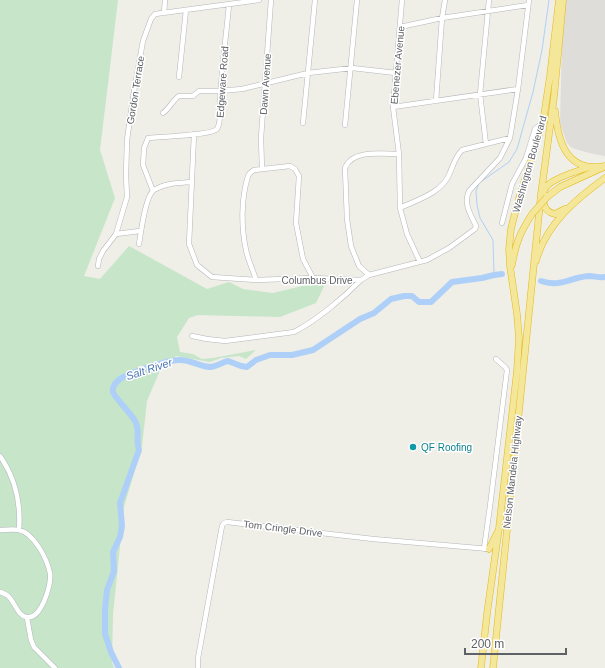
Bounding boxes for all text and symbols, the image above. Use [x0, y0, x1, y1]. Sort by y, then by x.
street label: Ebenezer Avenue [389, 25, 406, 105]
street label: Edgeware Road [215, 46, 230, 118]
street label: Dawn Avenue [258, 53, 273, 115]
street label: Gordon Terrace [125, 55, 146, 125]
street label: Washington Boulevard [510, 114, 549, 214]
street label: Columbus Drive [281, 275, 353, 286]
water label: Salt River [124, 356, 175, 382]
street label: Nelson Mandela Highway [501, 415, 524, 529]
marker: QF Roofing [408, 442, 418, 452]
place label: QF Roofing [421, 442, 472, 453]
street label: Tom Cringle Drive [243, 518, 323, 539]
scale bar [465, 630, 566, 656]
text: 200 m [471, 637, 504, 651]

